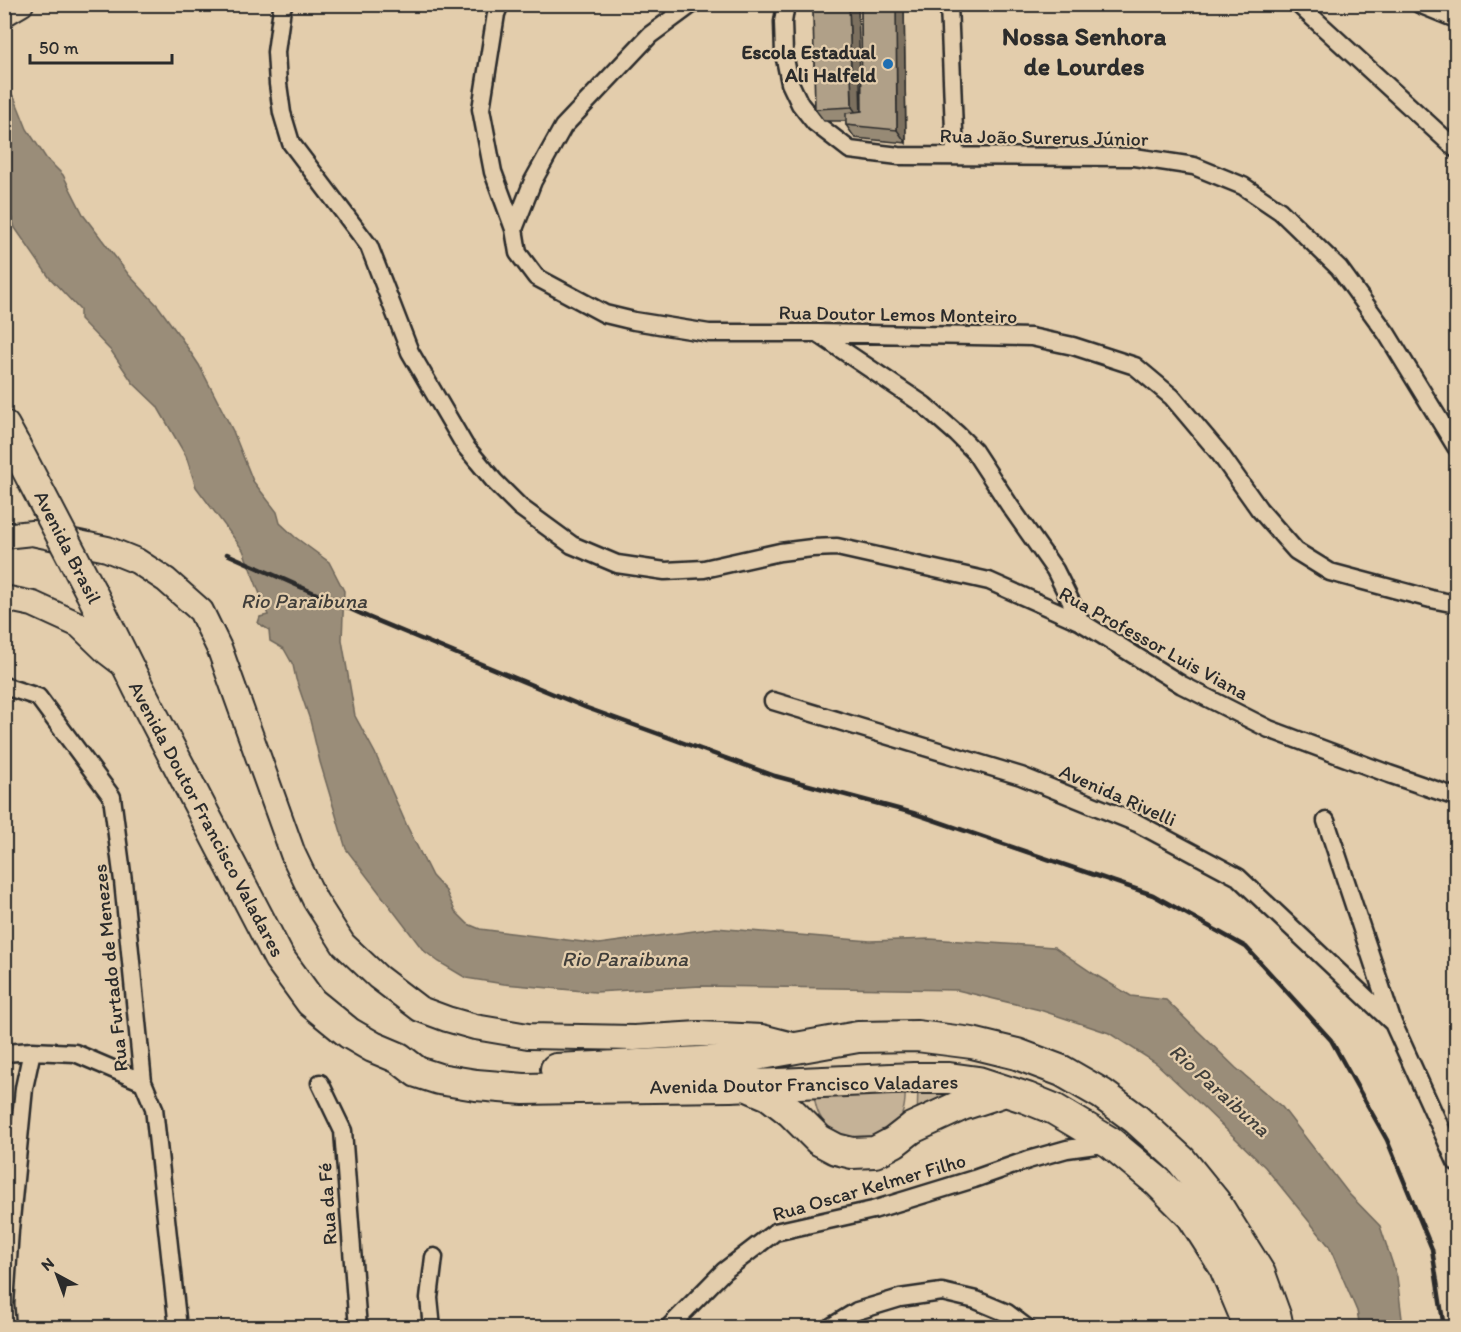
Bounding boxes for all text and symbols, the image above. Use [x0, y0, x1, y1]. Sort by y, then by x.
district label: Nossa Senhora de Lourdes [1002, 20, 1166, 82]
scale bar [30, 27, 172, 65]
text: 50 m [39, 37, 79, 59]
place label: Escola Estadual Ali Halfeld [741, 40, 876, 87]
marker: Escola Estadual Ali Halfeld [881, 57, 895, 71]
street label: Rua João Surerus Júnior [939, 123, 1149, 151]
street label: Rua Doutor Lemos Monteiro [778, 300, 1018, 328]
street label: Avenida Brasil [29, 486, 107, 608]
street label: Rua Professor Luis Viana [1055, 581, 1253, 705]
water label: Rio Paraibuna [241, 588, 367, 613]
street label: Avenida Doutor Francisco Valadares [124, 677, 290, 961]
street label: Avenida Rivelli [1056, 759, 1180, 831]
street label: Rua Furtado de Menezes [87, 863, 133, 1073]
water label: Rio Paraibuna [562, 946, 688, 971]
water label: Rio Paraibuna [1165, 1038, 1275, 1142]
street label: Avenida Doutor Francisco Valadares [649, 1069, 959, 1099]
street label: Rua Oscar Kelmer Filho [769, 1148, 969, 1226]
street label: Rua da Fé [312, 1162, 342, 1246]
north arrow [27, 1245, 87, 1305]
text: N [37, 1253, 58, 1275]

